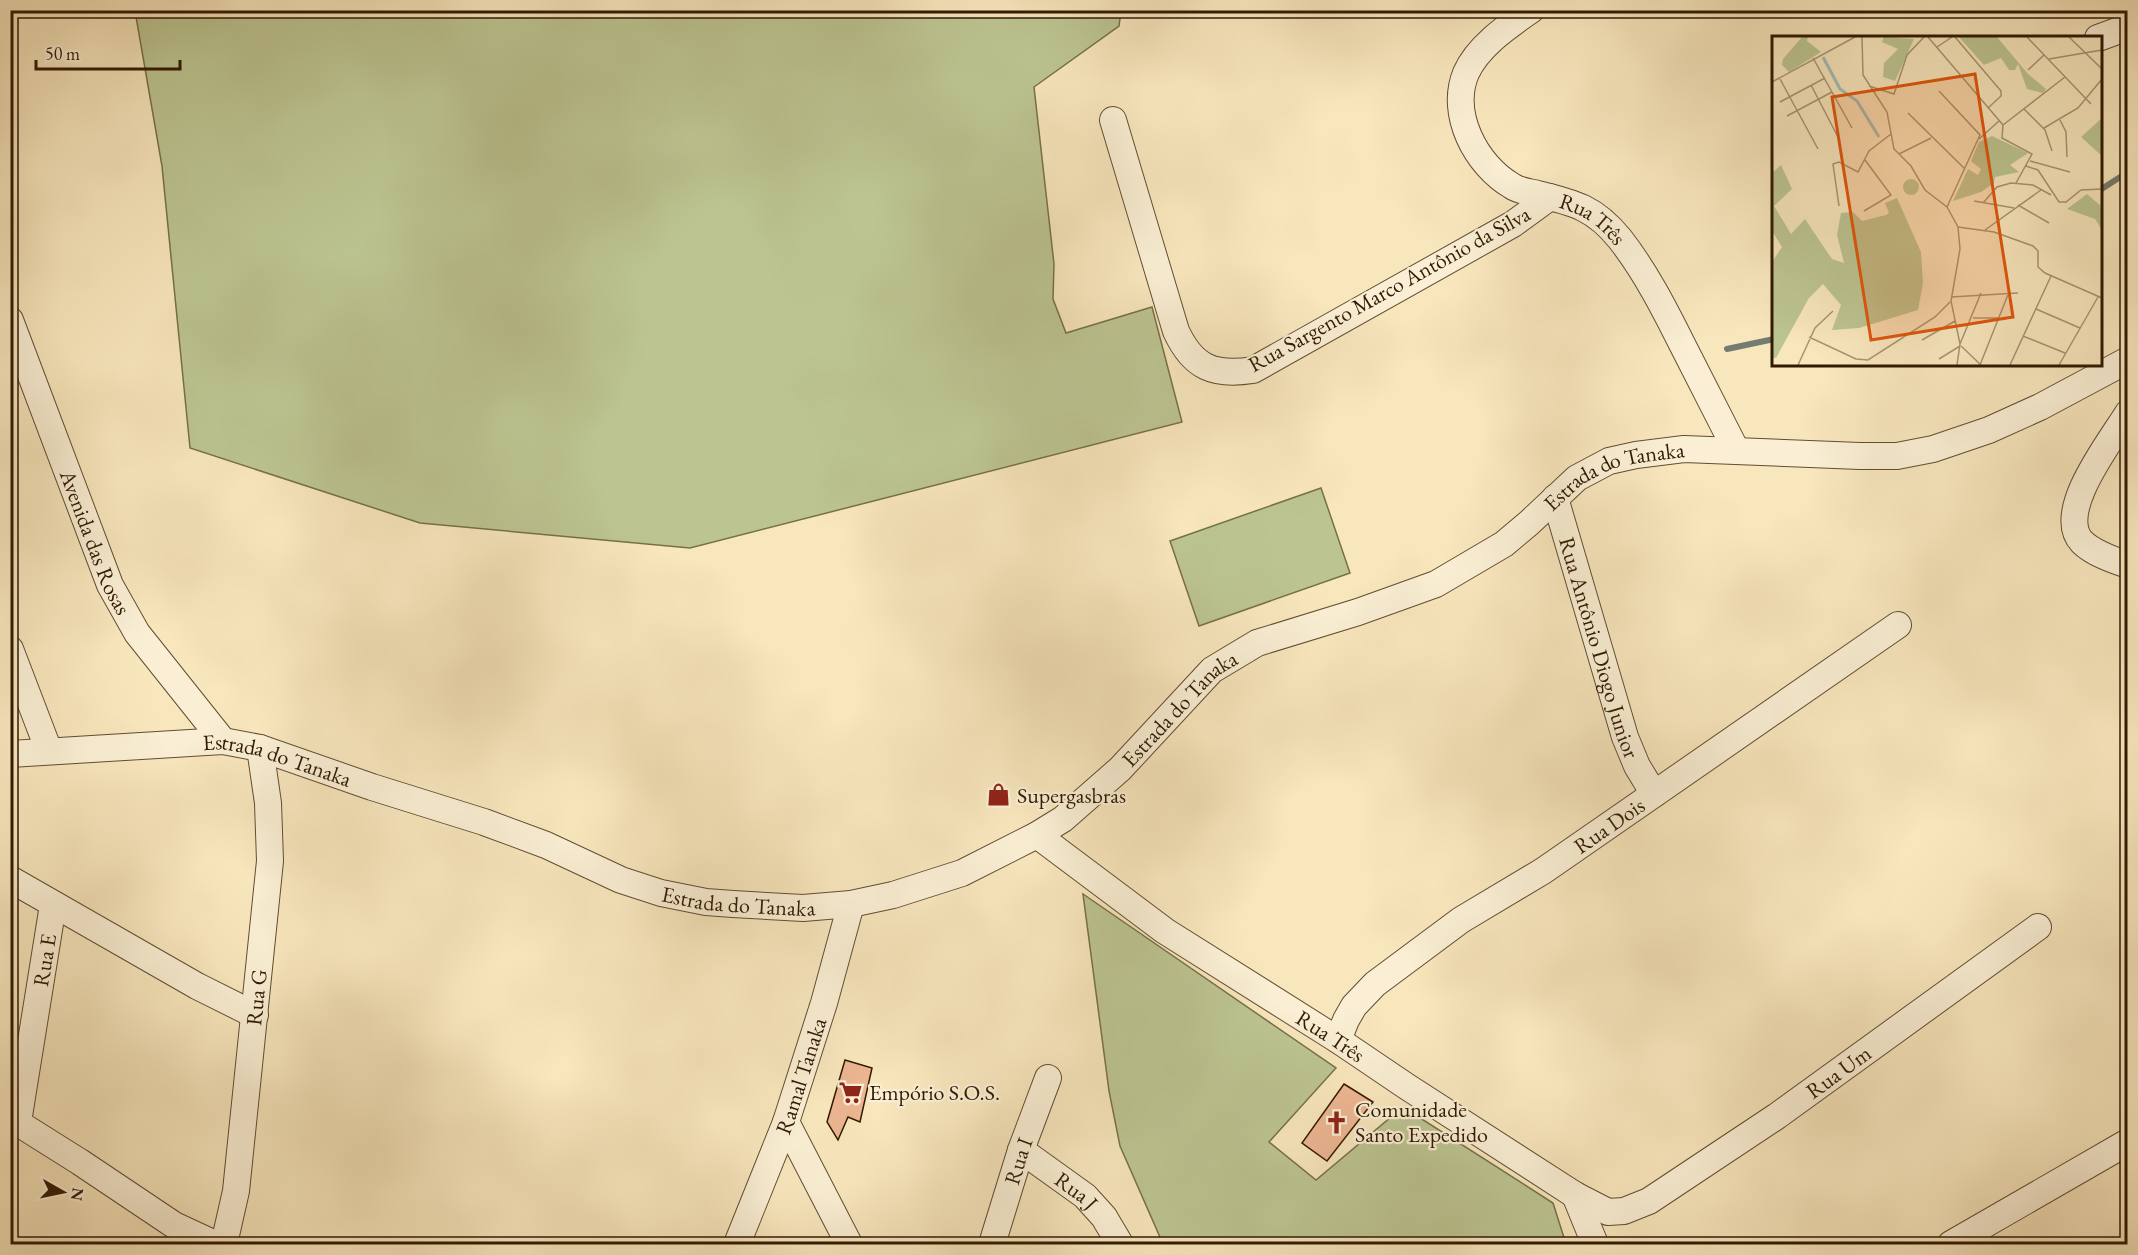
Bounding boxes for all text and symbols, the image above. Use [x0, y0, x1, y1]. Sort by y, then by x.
scale bar [36, 33, 180, 71]
inset map [1772, 36, 2102, 366]
text: 50 m [45, 42, 80, 65]
street label: Rua Três [1556, 186, 1633, 251]
street label: Rua Sargento Marco Antônio da Silva [1243, 199, 1535, 379]
street label: Estrada do Tanaka [1537, 435, 1686, 517]
street label: Avenida das Rosas [53, 465, 138, 620]
street label: Rua Antônio Diogo Junior [1553, 533, 1647, 763]
street label: Estrada do Tanaka [1115, 644, 1243, 773]
street label: Estrada do Tanaka [202, 727, 356, 793]
place label: Supergasbras [1017, 781, 1126, 810]
shop icon: Supergasbras [986, 782, 1012, 808]
street label: Rua Dois [1568, 790, 1650, 860]
street label: Estrada do Tanaka [659, 879, 816, 923]
street label: Rua E [26, 932, 63, 989]
street label: Rua G [239, 968, 273, 1027]
street label: Rua Três [1291, 1003, 1371, 1069]
street label: Ramal Tanaka [768, 1014, 833, 1138]
street label: Rua Um [1800, 1038, 1877, 1105]
place label: Empório S.O.S. [869, 1078, 1000, 1107]
supermarket icon: Empório S.O.S. [838, 1079, 864, 1105]
place label: Comunidade Santo Expedido [1355, 1095, 1488, 1149]
church icon: Comunidade Santo Expedido [1324, 1109, 1350, 1135]
street label: Rua I [997, 1133, 1039, 1188]
north arrow [33, 1162, 93, 1222]
street label: Rua J [1049, 1164, 1105, 1216]
text: N [66, 1186, 89, 1202]

